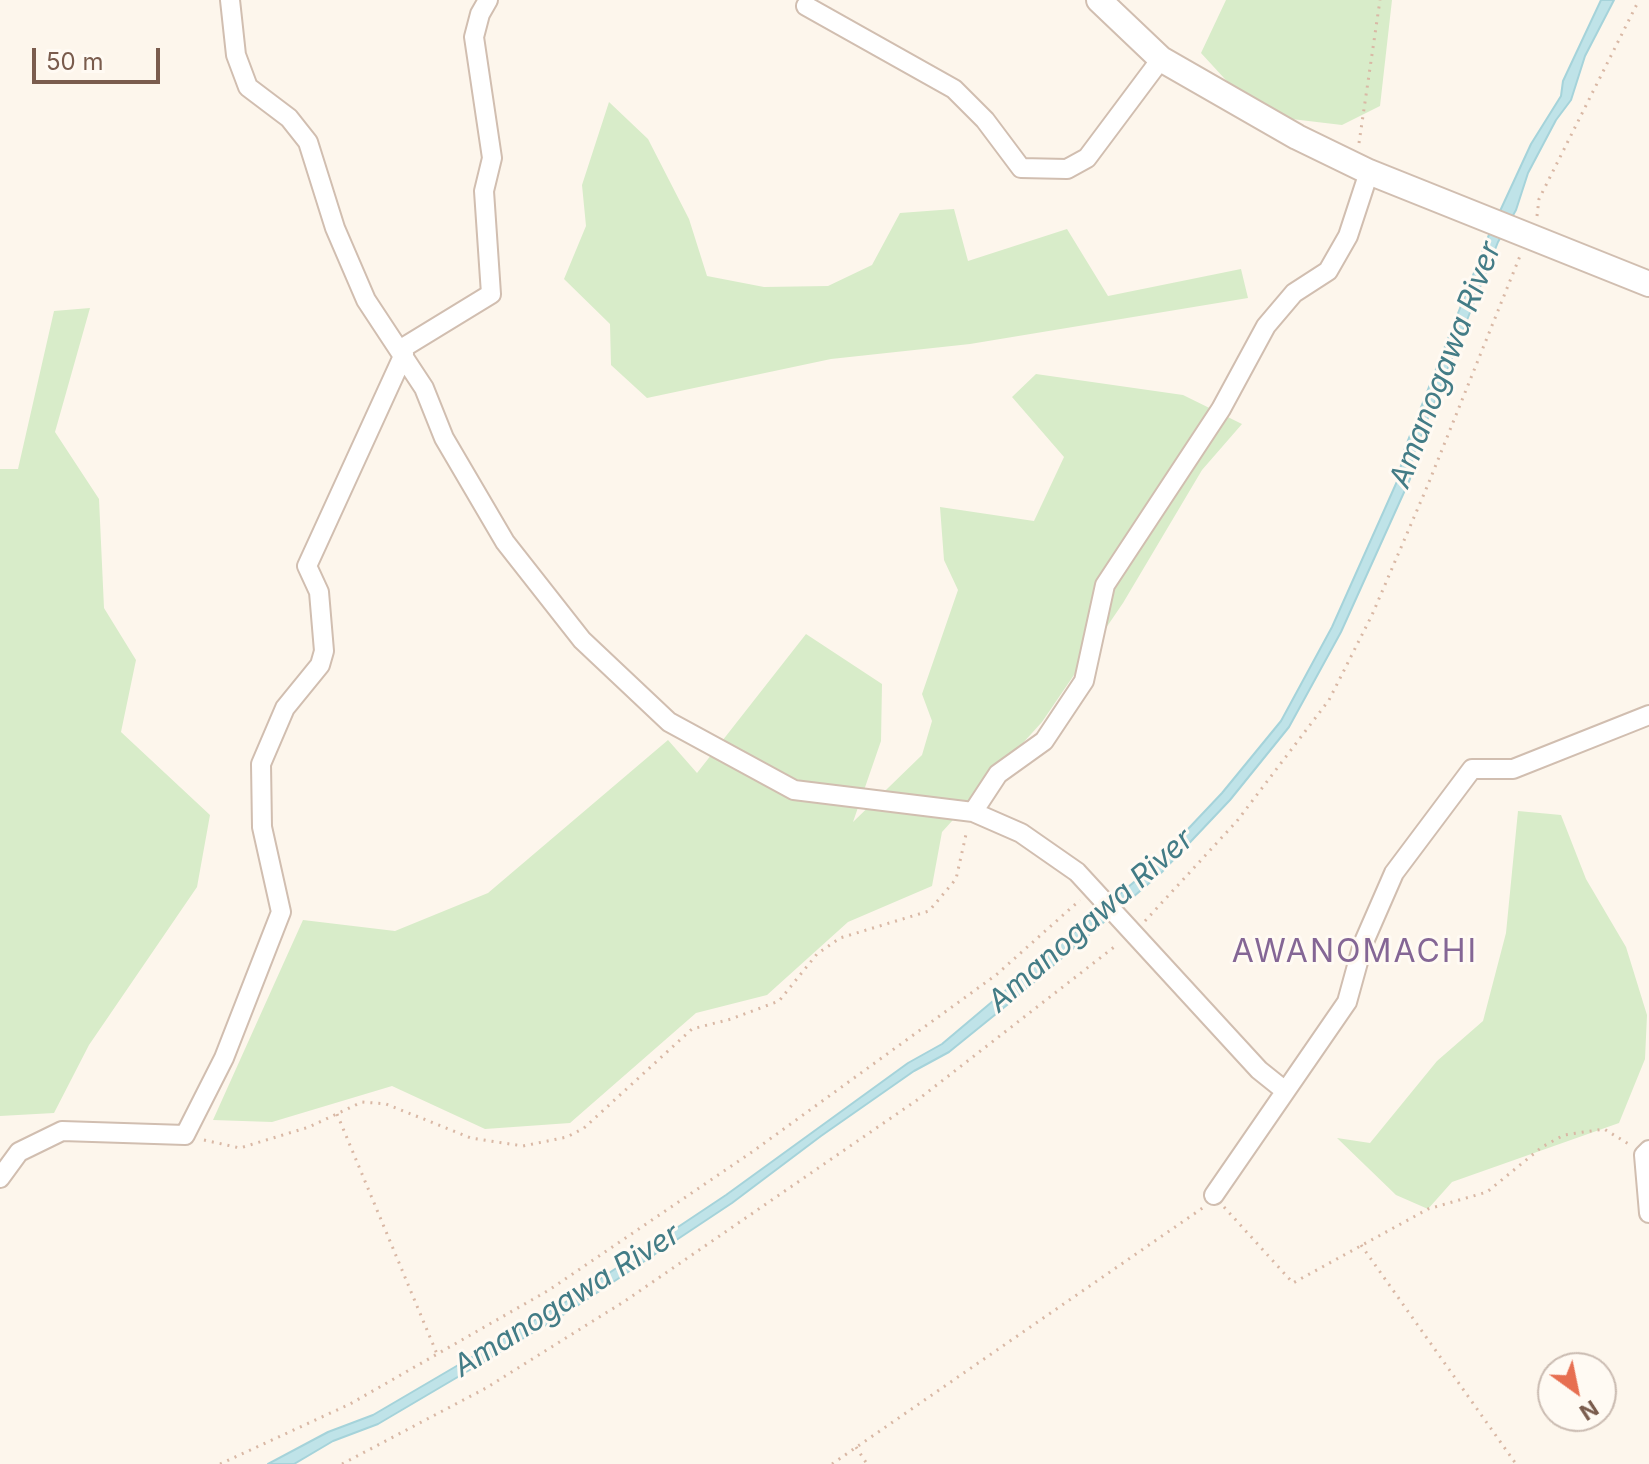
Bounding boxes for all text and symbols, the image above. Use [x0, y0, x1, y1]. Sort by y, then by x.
scale bar [36, 32, 164, 82]
text: 50 m [46, 47, 104, 76]
water label: Amanogawa River [1383, 237, 1509, 493]
water label: Amanogawa River [981, 822, 1201, 1020]
district label: AWANOMACHI [1232, 933, 1478, 971]
water label: Amanogawa River [447, 1217, 687, 1385]
north arrow [1537, 1352, 1617, 1432]
text: N [1575, 1395, 1603, 1426]

